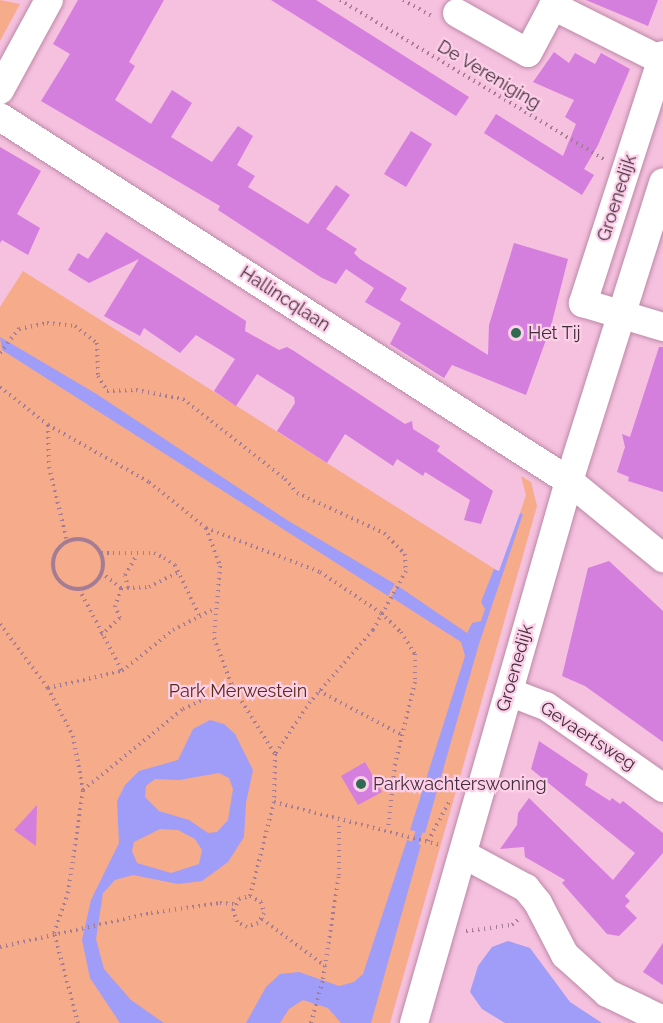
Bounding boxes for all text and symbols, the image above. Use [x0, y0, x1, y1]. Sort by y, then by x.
street label: De Vereniging [433, 36, 545, 114]
street label: Groenedijk [593, 152, 641, 244]
street label: Hallincqlaan [236, 262, 334, 336]
place label: Het Tij [528, 322, 581, 344]
marker: Het Tij [509, 326, 523, 340]
street label: Groenedijk [492, 622, 538, 714]
park label: Park Merwestein [169, 680, 307, 702]
street label: Gevaertsweg [536, 697, 640, 775]
place label: Parkwachterswoning [373, 773, 547, 795]
marker: Parkwachterswoning [354, 777, 368, 791]

